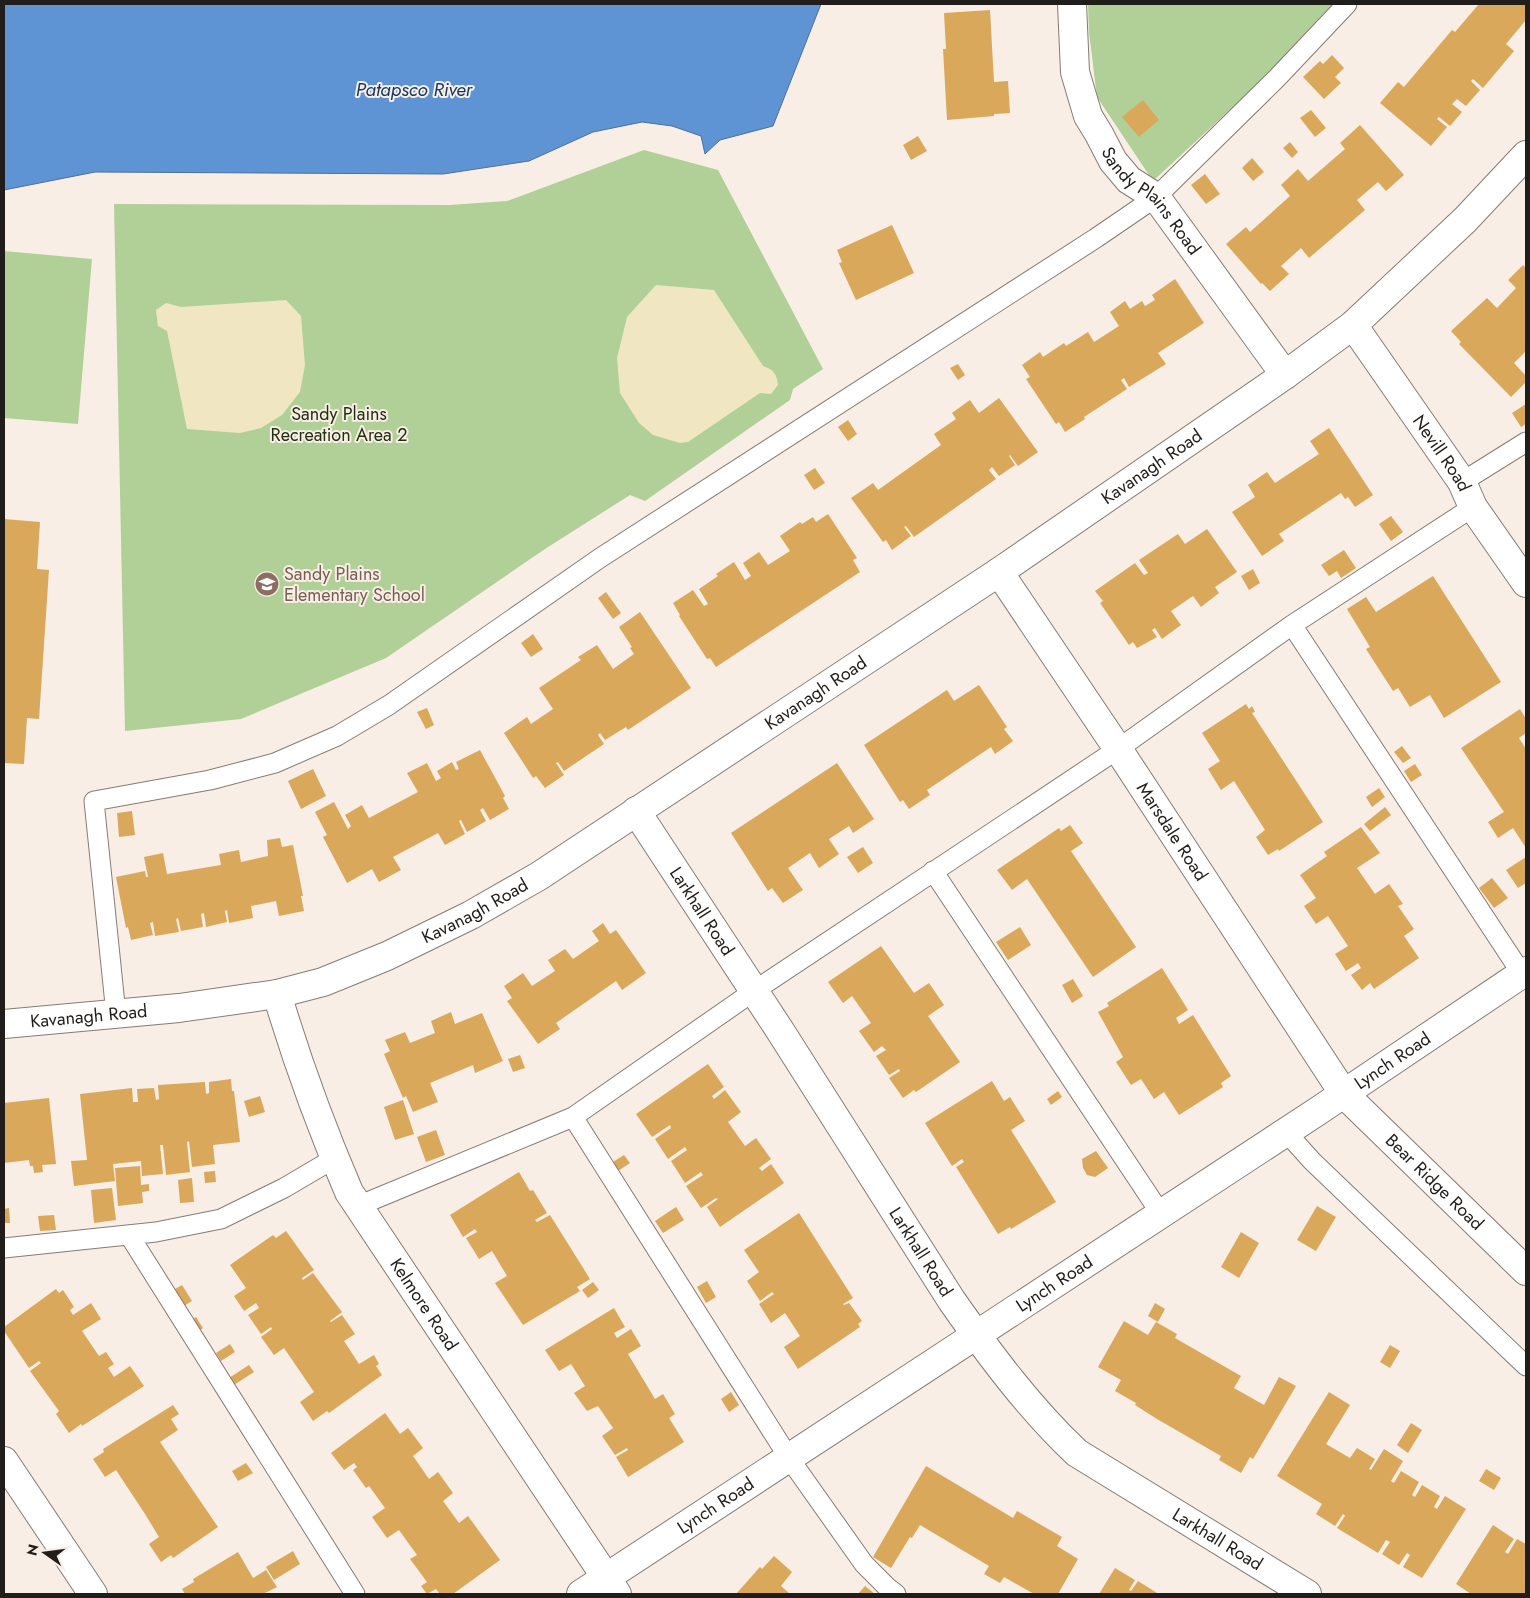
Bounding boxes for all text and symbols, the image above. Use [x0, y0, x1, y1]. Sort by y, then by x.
water label: Patapsco River [356, 76, 474, 103]
street label: Sandy Plains Road [1095, 142, 1207, 260]
park label: Sandy Plains Recreation Area 2 [271, 401, 407, 448]
street label: Nevill Road [1406, 410, 1477, 495]
street label: Kavanagh Road [1096, 423, 1207, 511]
place label: Sandy Plains Elementary School [284, 561, 425, 608]
school or university icon: Sandy Plains Elementary School [254, 571, 280, 597]
street label: Kavanagh Road [760, 650, 872, 736]
street label: Marsdale Road [1130, 777, 1214, 886]
street label: Larkhall Road [663, 862, 741, 961]
street label: Kavanagh Road [417, 872, 533, 950]
street label: Kavanagh Road [29, 998, 148, 1035]
street label: Lynch Road [1349, 1026, 1436, 1096]
street label: Bear Ridge Road [1379, 1128, 1490, 1236]
street label: Larkhall Road [883, 1202, 959, 1302]
street label: Lynch Road [1011, 1249, 1098, 1318]
street label: Kelmore Road [384, 1253, 464, 1356]
street label: Lynch Road [672, 1471, 759, 1540]
street label: Larkhall Road [1167, 1502, 1268, 1577]
north arrow [20, 1528, 70, 1578]
text: N [21, 1542, 43, 1558]

